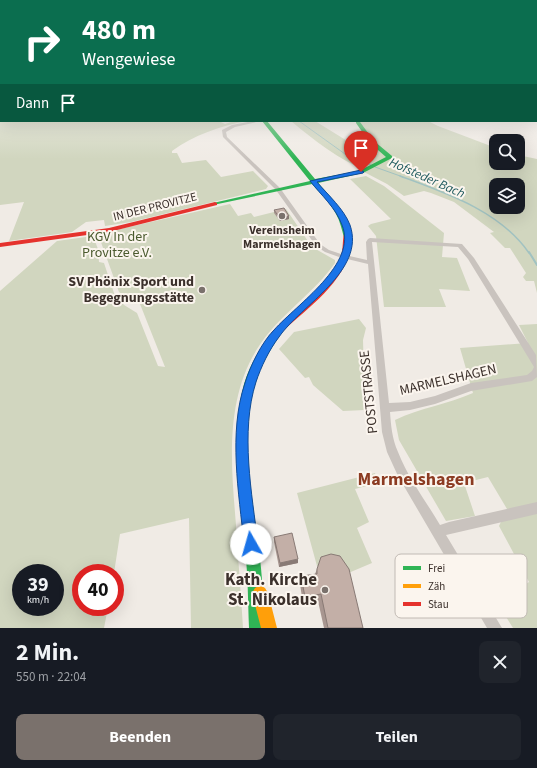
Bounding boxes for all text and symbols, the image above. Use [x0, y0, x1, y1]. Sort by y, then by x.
text: 480 m [82, 10, 156, 50]
icon: right [16, 16, 68, 68]
text: Wengewiese [82, 47, 176, 72]
icon: arrive [57, 92, 79, 114]
text: Dann [16, 93, 49, 114]
pin [344, 131, 378, 172]
map controls [489, 134, 525, 214]
button: search [489, 134, 525, 170]
icon: arrive [350, 137, 372, 159]
water label: Hofsteder Bach [386, 153, 468, 203]
button: layers [489, 178, 525, 214]
street label: IN DER PROVITZE [111, 188, 199, 226]
marker: Vereinsheim Marmelshagen [277, 211, 287, 221]
place label: Vereinsheim Marmelshagen [243, 222, 321, 253]
park label: KGV In der Provitze e.V. [82, 227, 152, 263]
place label: SV Phönix Sport und Begegnungsstätte [68, 272, 194, 308]
marker: SV Phönix Sport und Begegnungsstätte [197, 285, 207, 295]
street label: POSTSTRASSE [355, 349, 383, 435]
street label: MARMELSHAGEN [398, 359, 498, 401]
district label: Marmelshagen [358, 467, 474, 492]
position arrow [230, 523, 272, 565]
legend [395, 554, 527, 618]
text: Frei [428, 561, 445, 576]
speed limit sign: 40 [72, 564, 124, 616]
place label: Kath. Kirche St. Nikolaus [225, 568, 317, 612]
text: 39 [27, 571, 49, 599]
text: Zäh [428, 579, 445, 594]
marker: Kath. Kirche St. Nikolaus [320, 585, 330, 595]
text: km/h [27, 593, 49, 607]
text: Stau [428, 597, 449, 612]
text: 2 Min. [16, 635, 79, 670]
button: close [479, 641, 521, 683]
text: 550 m · 22:04 [16, 668, 86, 686]
button: Beenden [16, 714, 265, 760]
button: Teilen [273, 714, 521, 760]

